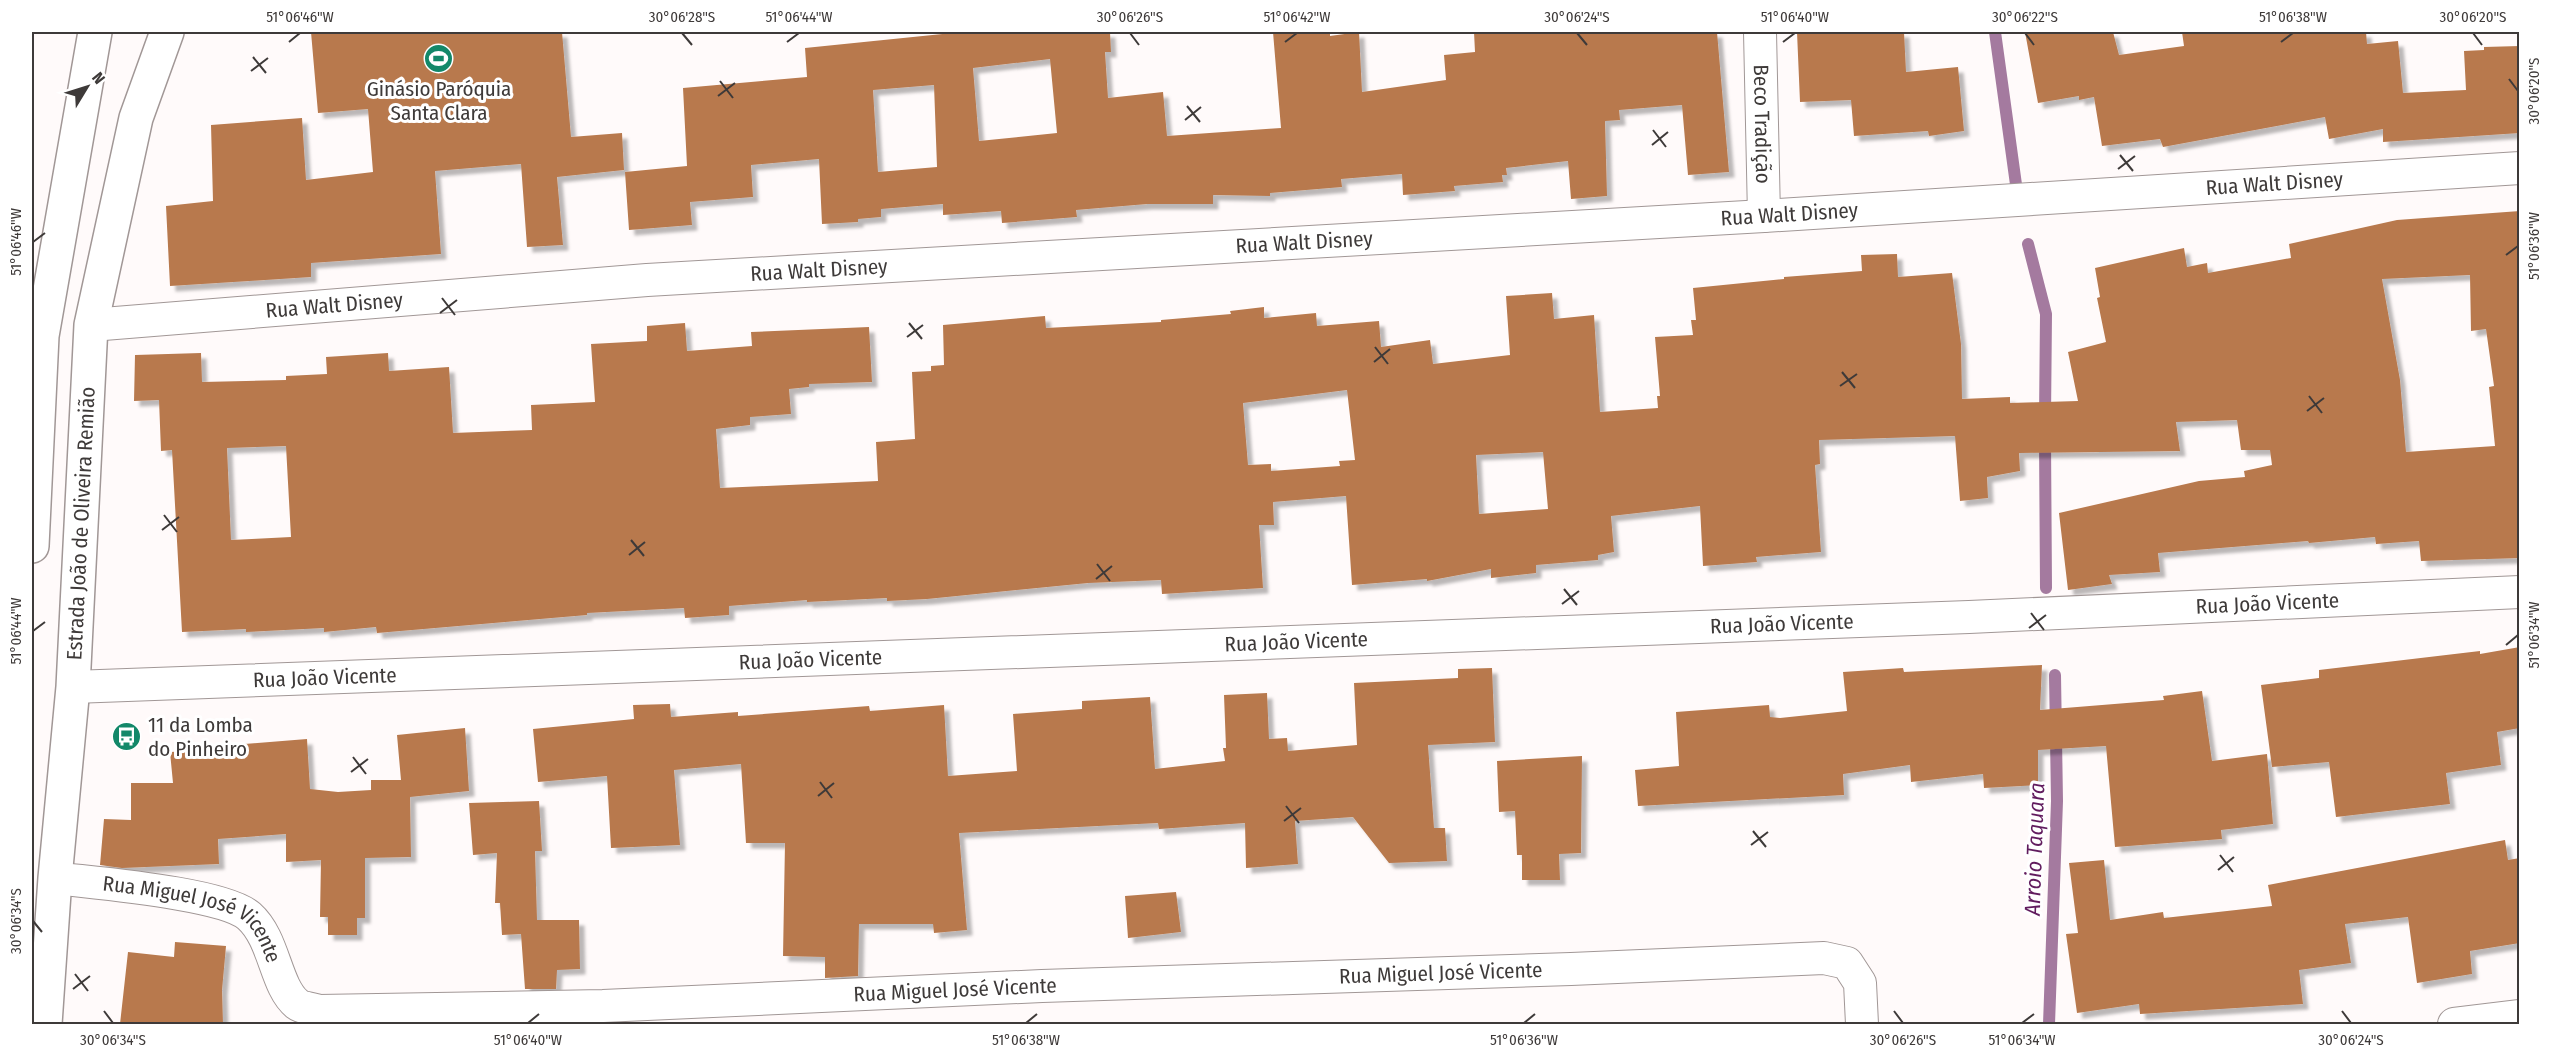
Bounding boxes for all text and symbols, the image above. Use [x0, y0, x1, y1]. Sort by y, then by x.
text: 51°06'46"W [266, 8, 334, 26]
text: 30°06'28"S [649, 8, 715, 26]
text: 51°06'44"W [765, 8, 833, 26]
text: 30°06'26"S [1097, 8, 1163, 26]
text: 51°06'42"W [1263, 8, 1331, 26]
text: 30°06'24"S [1544, 8, 1610, 26]
text: 51°06'40"W [1761, 8, 1829, 26]
text: 30°06'22"S [1992, 8, 2058, 26]
text: 51°06'38"W [2259, 8, 2327, 26]
text: 30°06'20"S [2440, 8, 2507, 26]
sports icon: Ginásio Paróquia Santa Clara [423, 42, 455, 74]
north arrow [57, 57, 117, 117]
text: 30°06'20"S [2525, 58, 2543, 125]
street label: Beco Tradição [1748, 64, 1776, 184]
text: N [88, 68, 109, 88]
place label: Ginásio Paróquia Santa Clara [367, 76, 511, 126]
street label: Rua Walt Disney [2205, 166, 2344, 201]
street label: Rua Walt Disney [1720, 197, 1859, 231]
text: 51°06'46"W [7, 208, 25, 276]
text: 51°06'36"W [2525, 212, 2543, 280]
street label: Rua Walt Disney [1235, 225, 1374, 259]
street label: Rua Walt Disney [750, 253, 889, 287]
street label: Rua Walt Disney [265, 287, 404, 324]
street label: Estrada João de Oliveira Remião [61, 386, 101, 661]
street label: Rua João Vicente [2195, 587, 2340, 620]
text: 51°06'44"W [7, 597, 25, 665]
text: 51°06'34"W [2525, 601, 2543, 669]
street label: Rua João Vicente [1710, 608, 1854, 640]
street label: Rua João Vicente [1224, 626, 1368, 657]
street label: Rua João Vicente [738, 644, 883, 675]
street label: Rua João Vicente [253, 662, 397, 693]
place label: 11 da Lomba do Pinheiro [148, 712, 253, 762]
bus stop icon: 11 da Lomba do Pinheiro [111, 721, 143, 753]
water label: Arroio Taquara [2019, 782, 2050, 917]
street label: Rua Miguel José Vicente [101, 870, 287, 966]
text: 30°06'34"S [7, 888, 25, 954]
street label: Rua Miguel José Vicente [1339, 957, 1543, 989]
street label: Rua Miguel José Vicente [853, 973, 1057, 1008]
text: 30°06'34"S [80, 1031, 146, 1049]
text: 51°06'40"W [494, 1031, 562, 1049]
text: 51°06'38"W [992, 1031, 1060, 1049]
text: 51°06'36"W [1490, 1031, 1558, 1049]
text: 30°06'26"S [1870, 1031, 1936, 1049]
text: 51°06'34"W [1988, 1031, 2056, 1049]
text: 30°06'24"S [2318, 1031, 2384, 1049]

